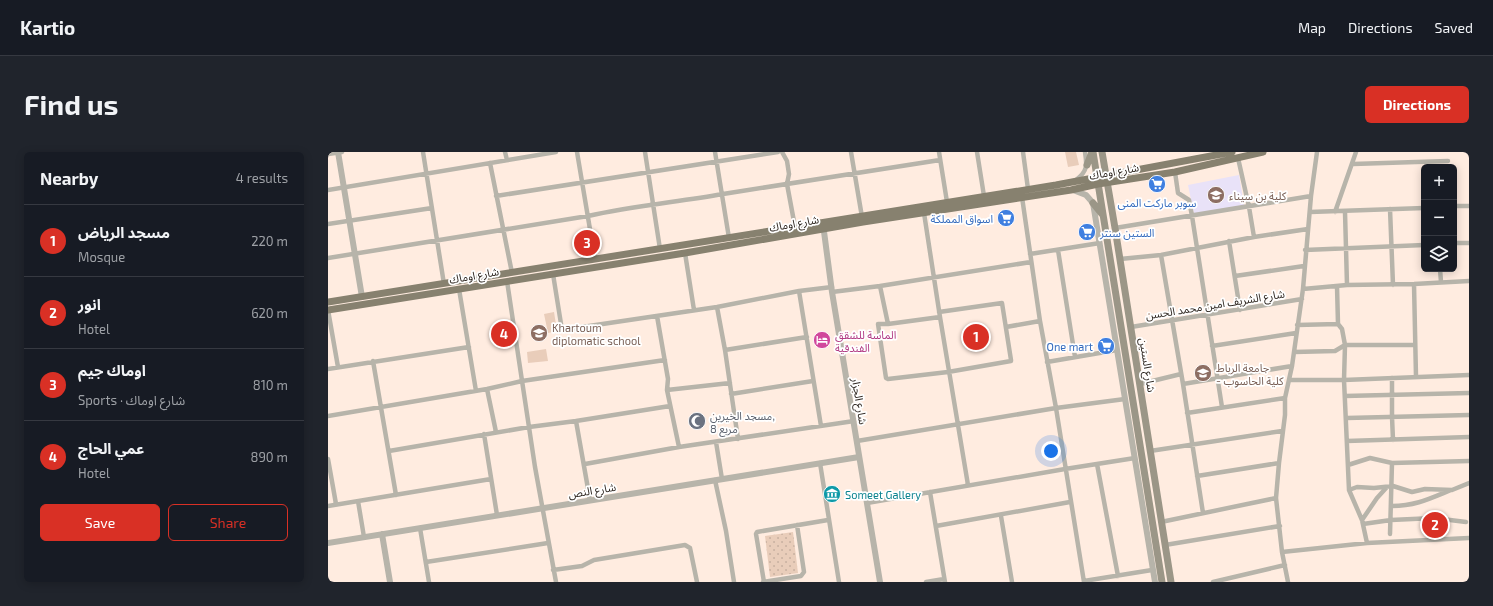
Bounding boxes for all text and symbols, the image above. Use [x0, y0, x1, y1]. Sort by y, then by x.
text: Kartio [20, 16, 75, 39]
text: Map [1298, 19, 1326, 36]
text: Directions [1348, 19, 1413, 36]
text: Saved [1435, 19, 1473, 36]
button: Directions [1365, 86, 1469, 123]
text: Find us [24, 87, 118, 121]
street label: شارع اوماك [1088, 160, 1141, 184]
map controls [1421, 164, 1457, 272]
button: + [1421, 164, 1457, 200]
text: Nearby [40, 168, 98, 188]
text: 4 results [236, 170, 288, 186]
supermarket icon: سوبر ماركت المنى [1147, 174, 1167, 194]
school or university icon: كلية بن سيناء [1206, 185, 1226, 205]
place label: كلية بن سيناء [1229, 189, 1287, 203]
place label: سوبر ماركت المنى [1118, 196, 1197, 210]
button: − [1421, 200, 1457, 236]
supermarket icon: اسواق المملكة [996, 208, 1016, 228]
street label: شارع اوماك [768, 212, 821, 236]
place label: اسواق المملكة [931, 212, 993, 226]
supermarket icon: الستين سنتر [1077, 222, 1097, 242]
text: مسجد الرياض [78, 223, 170, 241]
place label: الستين سنتر [1099, 226, 1154, 240]
pin: 3 [574, 228, 600, 258]
text: 1 [50, 233, 56, 249]
text: 220 m [251, 233, 288, 249]
button: layers [1421, 236, 1457, 272]
text: Mosque [78, 249, 125, 265]
street label: شارع اوماك [448, 264, 501, 288]
street label: شارع الشريف امين محمد الحسن [1144, 287, 1286, 323]
text: انور [78, 295, 101, 313]
text: 2 [49, 305, 57, 321]
text: 620 m [251, 305, 288, 321]
pin: 4 [491, 319, 517, 349]
text: Hotel [78, 321, 110, 337]
place label: Khartoum diplomatic school [552, 321, 641, 347]
pin: 1 [963, 322, 989, 352]
school or university icon: Khartoum diplomatic school [529, 323, 549, 343]
place label: الماسة للشقق الفندقية [835, 328, 896, 355]
hotel icon: الماسة للشقق الفندقية [812, 330, 832, 350]
supermarket icon: One mart [1096, 336, 1116, 356]
street label: شارع الستين [1135, 337, 1159, 394]
place label: One mart [1047, 340, 1093, 353]
text: اوماك جيم [78, 361, 146, 379]
place label: جامعة الرباط - كلية الحاسوب [1216, 361, 1284, 388]
school or university icon: جامعة الرباط - كلية الحاسوب [1193, 363, 1213, 383]
street label: شارع الجزار [848, 376, 870, 426]
text: 3 [49, 377, 57, 393]
text: 810 m [253, 377, 288, 393]
text: Sports · شارع اوماك [78, 392, 185, 408]
place label: مسجد الخيرين, مربع 8 [710, 409, 775, 437]
mosque icon: مسجد الخيرين, مربع 8 [687, 411, 707, 431]
text: عمي الحاج [78, 439, 144, 457]
your location [1041, 441, 1061, 461]
text: 4 [49, 449, 57, 465]
text: 890 m [251, 449, 288, 465]
text: Hotel [78, 465, 110, 481]
street label: شارع النص [567, 480, 617, 502]
museum icon: Someet Gallery [822, 484, 842, 504]
place label: Someet Gallery [845, 488, 921, 501]
button: Save [40, 504, 160, 541]
button: Share [168, 504, 288, 541]
pin: 2 [1422, 510, 1448, 540]

